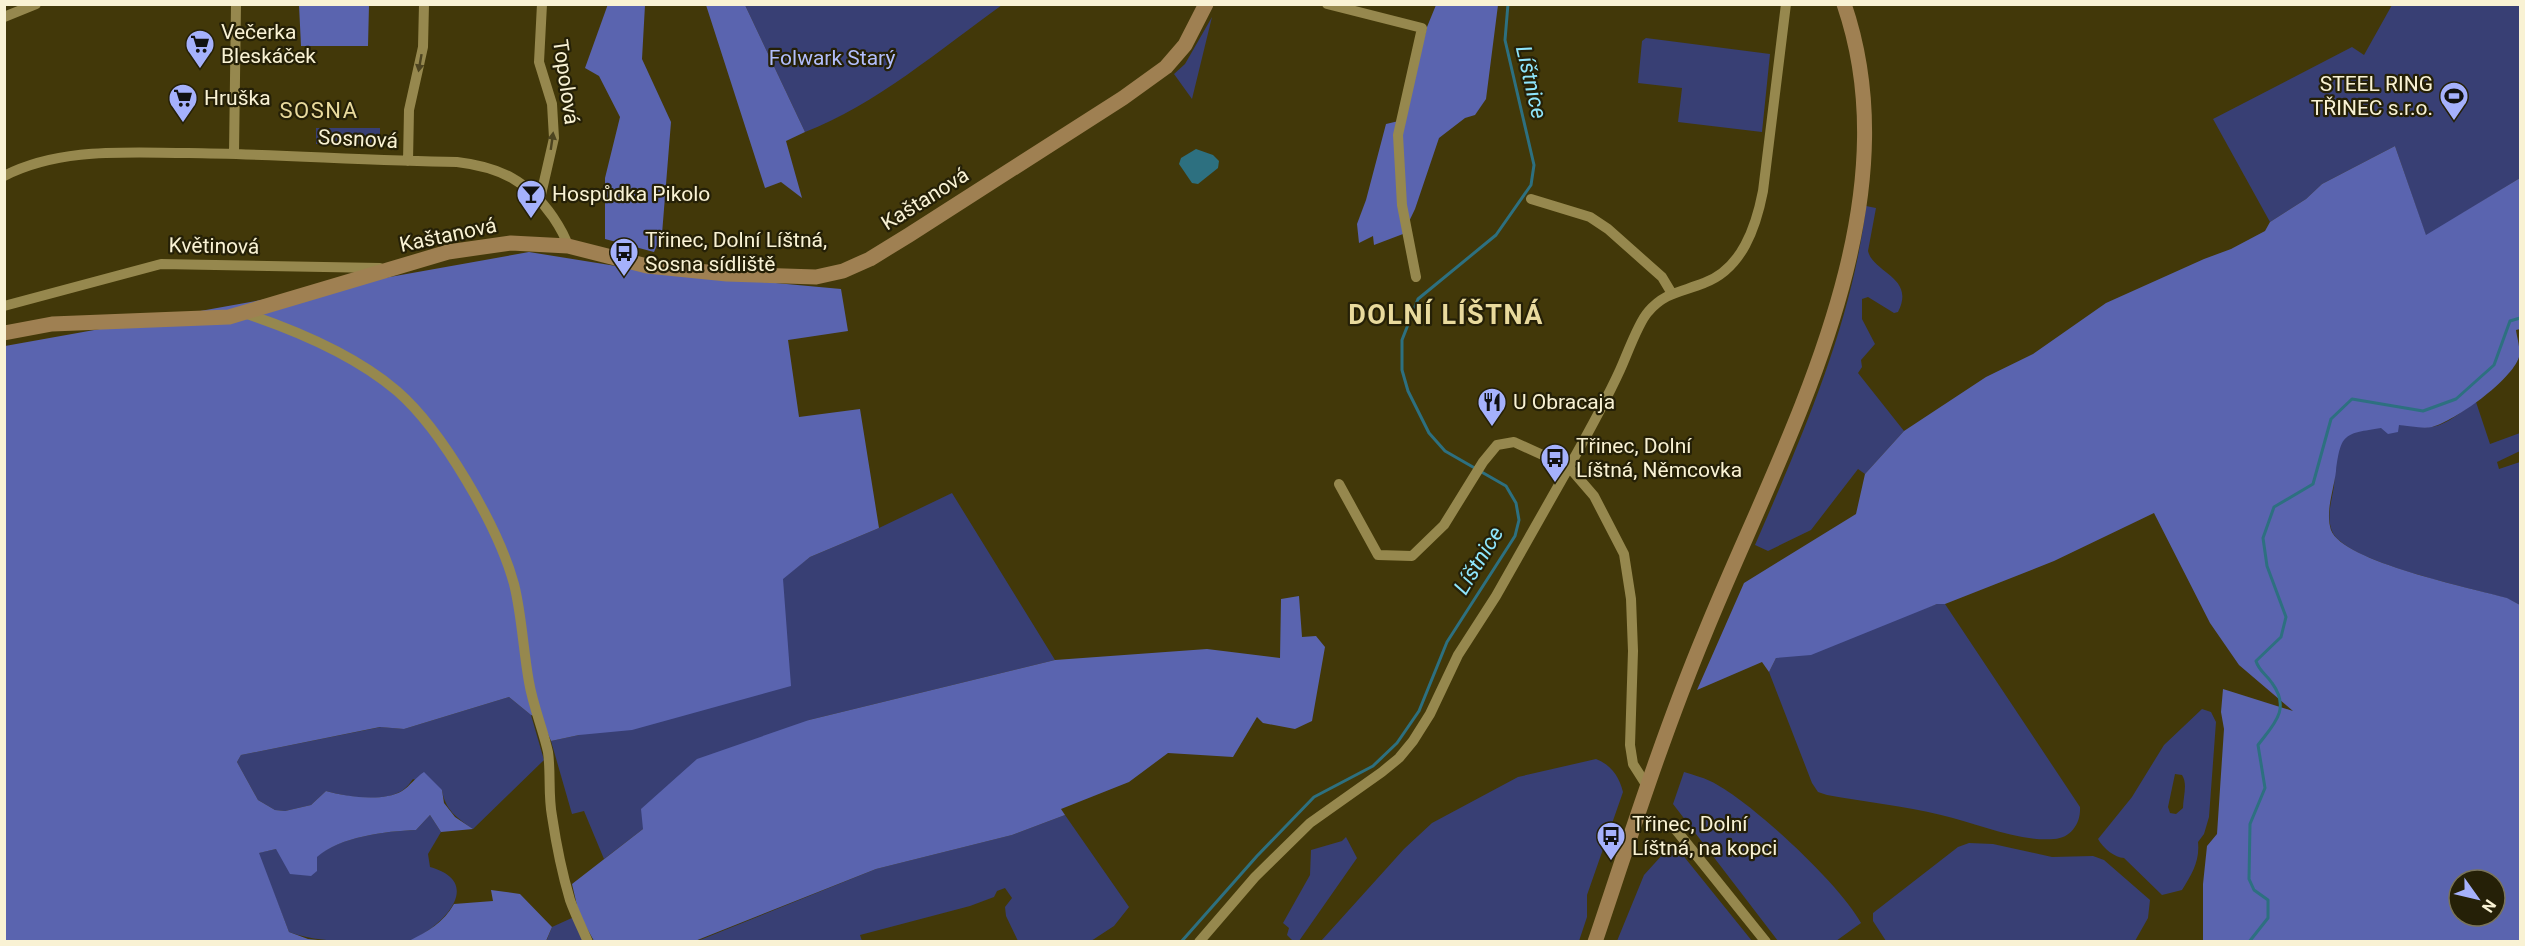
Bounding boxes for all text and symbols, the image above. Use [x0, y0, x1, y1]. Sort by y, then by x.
place label: Večerka Bleskáček [221, 20, 316, 68]
supermarket icon: Večerka Bleskáček [184, 28, 216, 70]
street label: Topolová [548, 38, 584, 126]
water label: Líštnice [1511, 43, 1552, 121]
park label: Folwark Starý [769, 46, 895, 70]
one-way arrow [415, 53, 424, 72]
place label: STEEL RING TŘINEC s.r.o. [2311, 72, 2433, 120]
sports icon: STEEL RING TŘINEC s.r.o. [2438, 80, 2470, 122]
supermarket icon: Hruška [167, 82, 199, 124]
place label: Hruška [204, 86, 271, 110]
district label: SOSNA [280, 98, 359, 123]
street label: Sosnová [317, 125, 399, 153]
one-way arrow [547, 132, 556, 151]
street label: Kaštanová [877, 163, 973, 235]
bar icon: Hospůdka Pikolo [515, 178, 547, 220]
place label: Hospůdka Pikolo [552, 182, 710, 206]
street label: Kaštanová [397, 213, 499, 257]
place label: Třinec, Dolní Líštná, Sosna sídliště [645, 228, 827, 276]
street label: Květinová [168, 233, 260, 259]
bus stop icon: Třinec, Dolní Líštná, Sosna sídliště [608, 236, 640, 278]
district label: DOLNÍ LÍŠTNÁ [1348, 298, 1544, 331]
restaurant icon: U Obracaja [1476, 386, 1508, 428]
place label: U Obracaja [1513, 390, 1615, 414]
place label: Třinec, Dolní Líštná, Němcovka [1576, 434, 1742, 482]
bus stop icon: Třinec, Dolní Líštná, Němcovka [1539, 442, 1571, 484]
water label: Líštnice [1449, 522, 1508, 599]
place label: Třinec, Dolní Líštná, na kopci [1632, 812, 1777, 860]
bus stop icon: Třinec, Dolní Líštná, na kopci [1595, 820, 1627, 862]
north arrow [2447, 868, 2507, 928]
text: N [2478, 896, 2500, 916]

